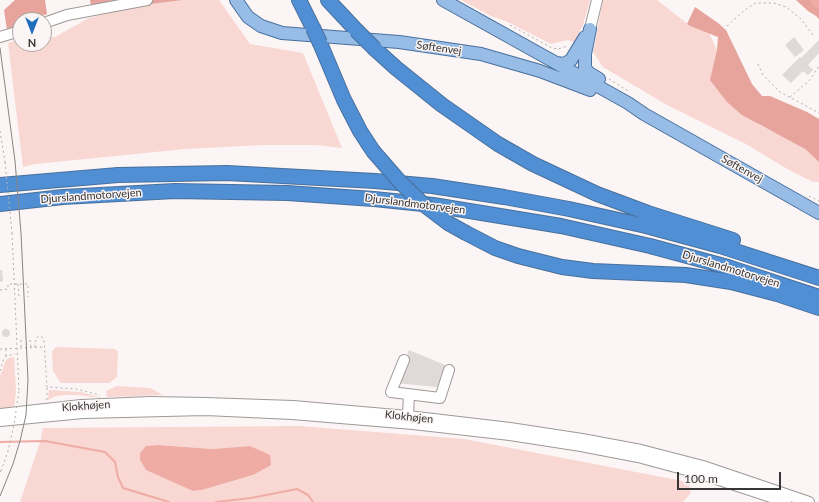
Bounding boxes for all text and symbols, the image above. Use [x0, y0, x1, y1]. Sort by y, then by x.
north arrow [12, 12, 52, 52]
text: N [28, 37, 36, 50]
street label: Søftenvej [416, 38, 462, 58]
street label: Søftenvej [719, 152, 765, 186]
street label: Djurslandmotorvejen [40, 186, 142, 206]
street label: Djurslandmotorvejen [364, 191, 466, 217]
street label: Djurslandmotorvejen [681, 248, 781, 290]
street label: Klokhøjen [61, 398, 111, 414]
street label: Klokhøjen [384, 408, 434, 426]
scale bar [679, 464, 783, 490]
text: 100 m [684, 471, 718, 486]

